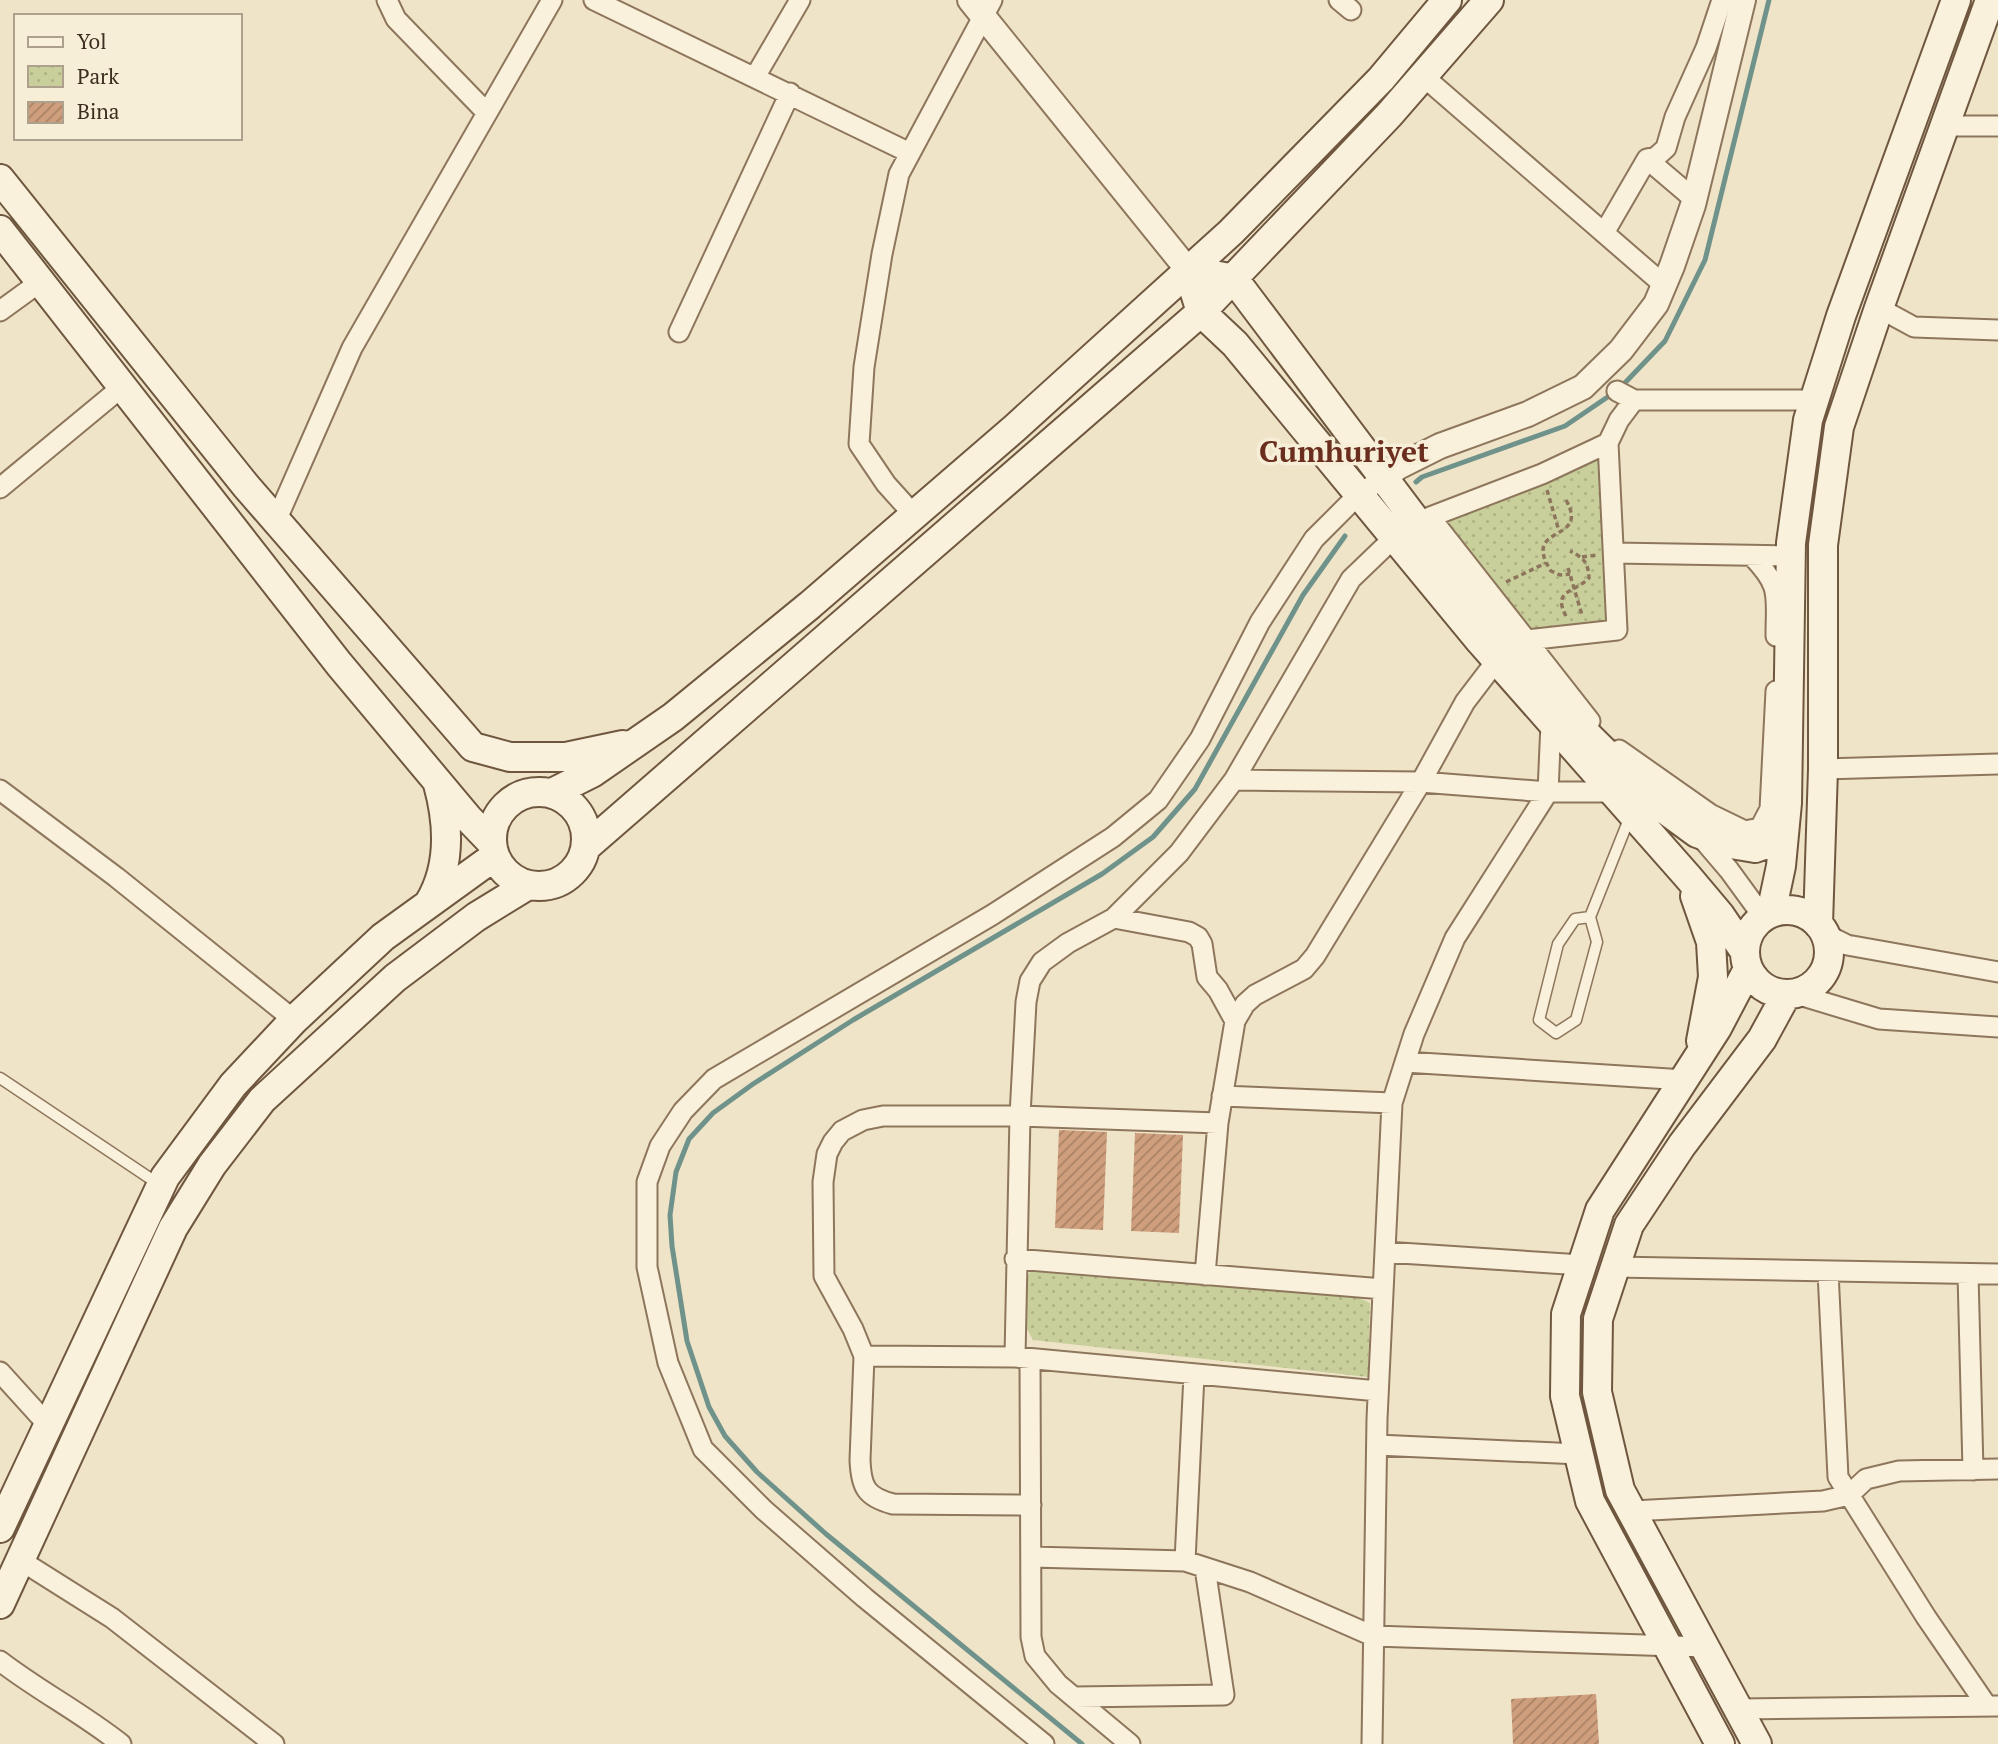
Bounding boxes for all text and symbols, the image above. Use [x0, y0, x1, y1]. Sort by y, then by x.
legend [14, 14, 242, 140]
text: Yol [77, 27, 107, 55]
text: Park [77, 62, 119, 90]
text: Bina [77, 97, 120, 125]
district label: Cumhuriyet [1259, 431, 1429, 471]

